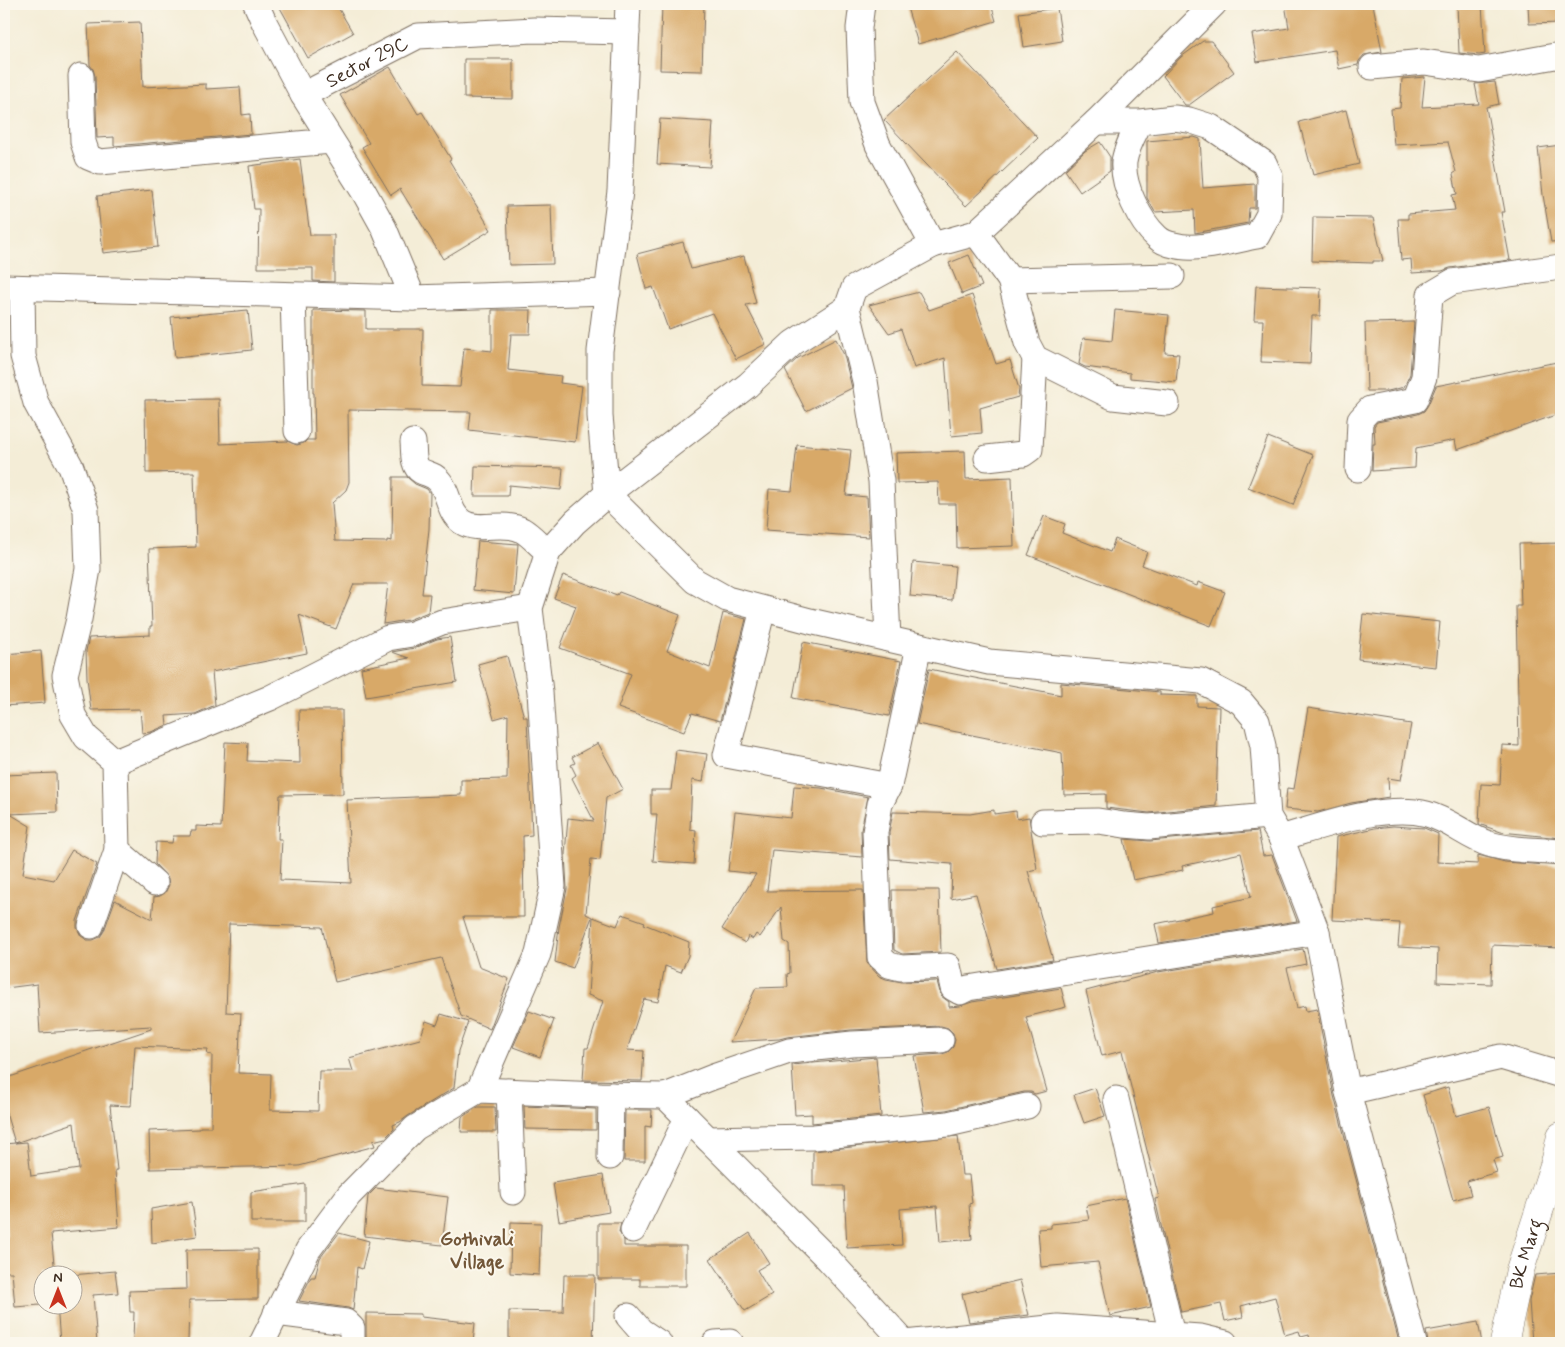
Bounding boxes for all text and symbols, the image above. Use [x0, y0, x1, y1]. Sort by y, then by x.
street label: Sector 29C [322, 30, 413, 94]
street label: BK Marg [1504, 1215, 1551, 1291]
district label: Gothivali Village [440, 1226, 514, 1276]
north arrow [32, 1264, 82, 1314]
text: N [53, 1269, 63, 1287]

